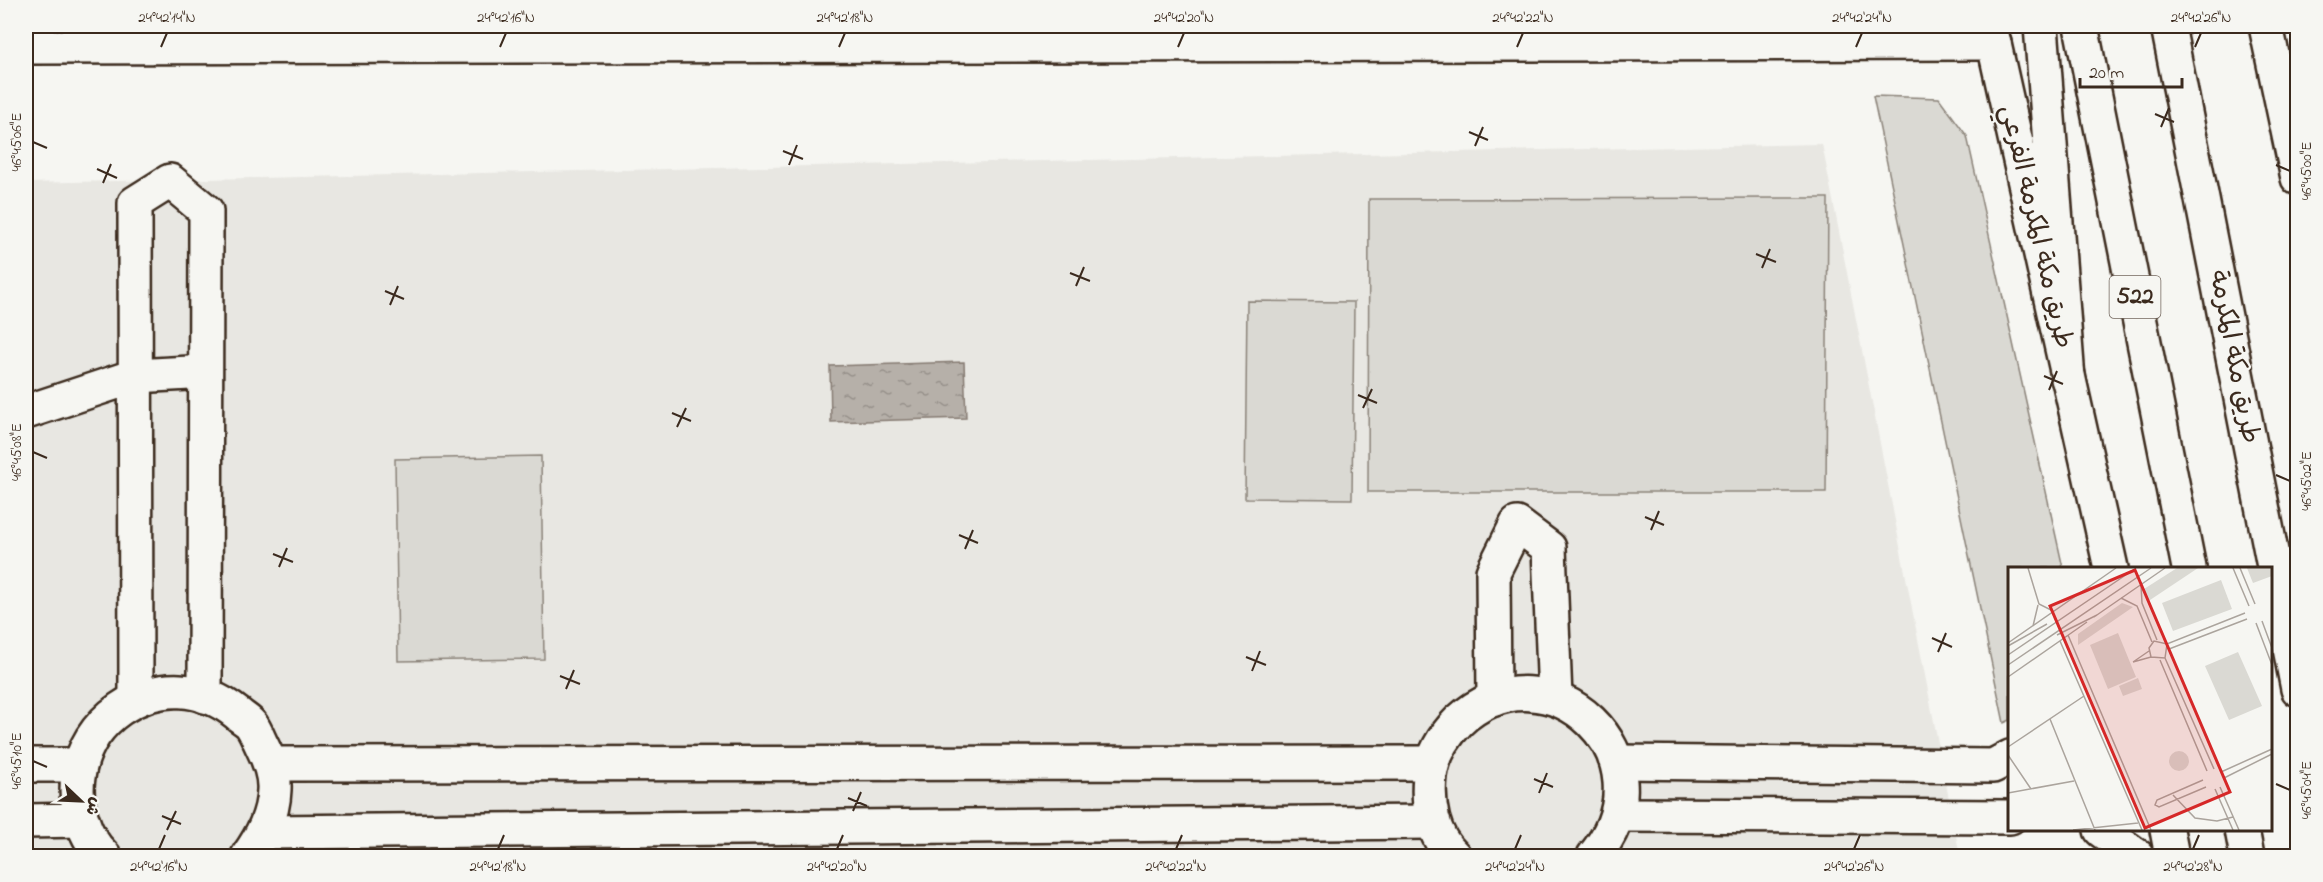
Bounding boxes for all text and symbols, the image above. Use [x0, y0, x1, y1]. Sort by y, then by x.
text: 24°42'14"N [138, 7, 196, 29]
text: 24°42'16"N [477, 7, 535, 29]
text: 24°42'18"N [817, 7, 873, 29]
text: 24°42'20"N [1154, 7, 1214, 29]
text: 24°42'22"N [1492, 7, 1554, 29]
text: 24°42'24"N [1832, 7, 1892, 29]
text: 24°42'26"N [2171, 7, 2231, 29]
scale bar [2080, 51, 2182, 89]
text: 20 m [2089, 61, 2124, 87]
street label: طريق مكة المكرمة الفرعي [1987, 101, 2082, 353]
text: 46°45'06"E [6, 113, 28, 171]
text: 46°45'00"E [2296, 142, 2318, 200]
street label: طريق مكة المكرمة [2198, 267, 2268, 447]
road number: 522 [2110, 276, 2160, 318]
text: 46°45'08"E [6, 423, 28, 481]
text: 46°45'02"E [2296, 451, 2318, 511]
inset map [2008, 567, 2272, 831]
text: 46°45'10"E [6, 733, 28, 790]
text: 46°45'04"E [2296, 761, 2318, 819]
north arrow [51, 771, 111, 831]
text: ش [78, 793, 107, 819]
text: 24°42'16"N [130, 856, 188, 878]
text: 24°42'18"N [470, 856, 526, 878]
text: 24°42'20"N [807, 856, 867, 878]
text: 24°42'22"N [1145, 856, 1207, 878]
text: 24°42'24"N [1485, 856, 1545, 878]
text: 24°42'26"N [1824, 856, 1884, 878]
text: 24°42'28"N [2163, 856, 2223, 878]

